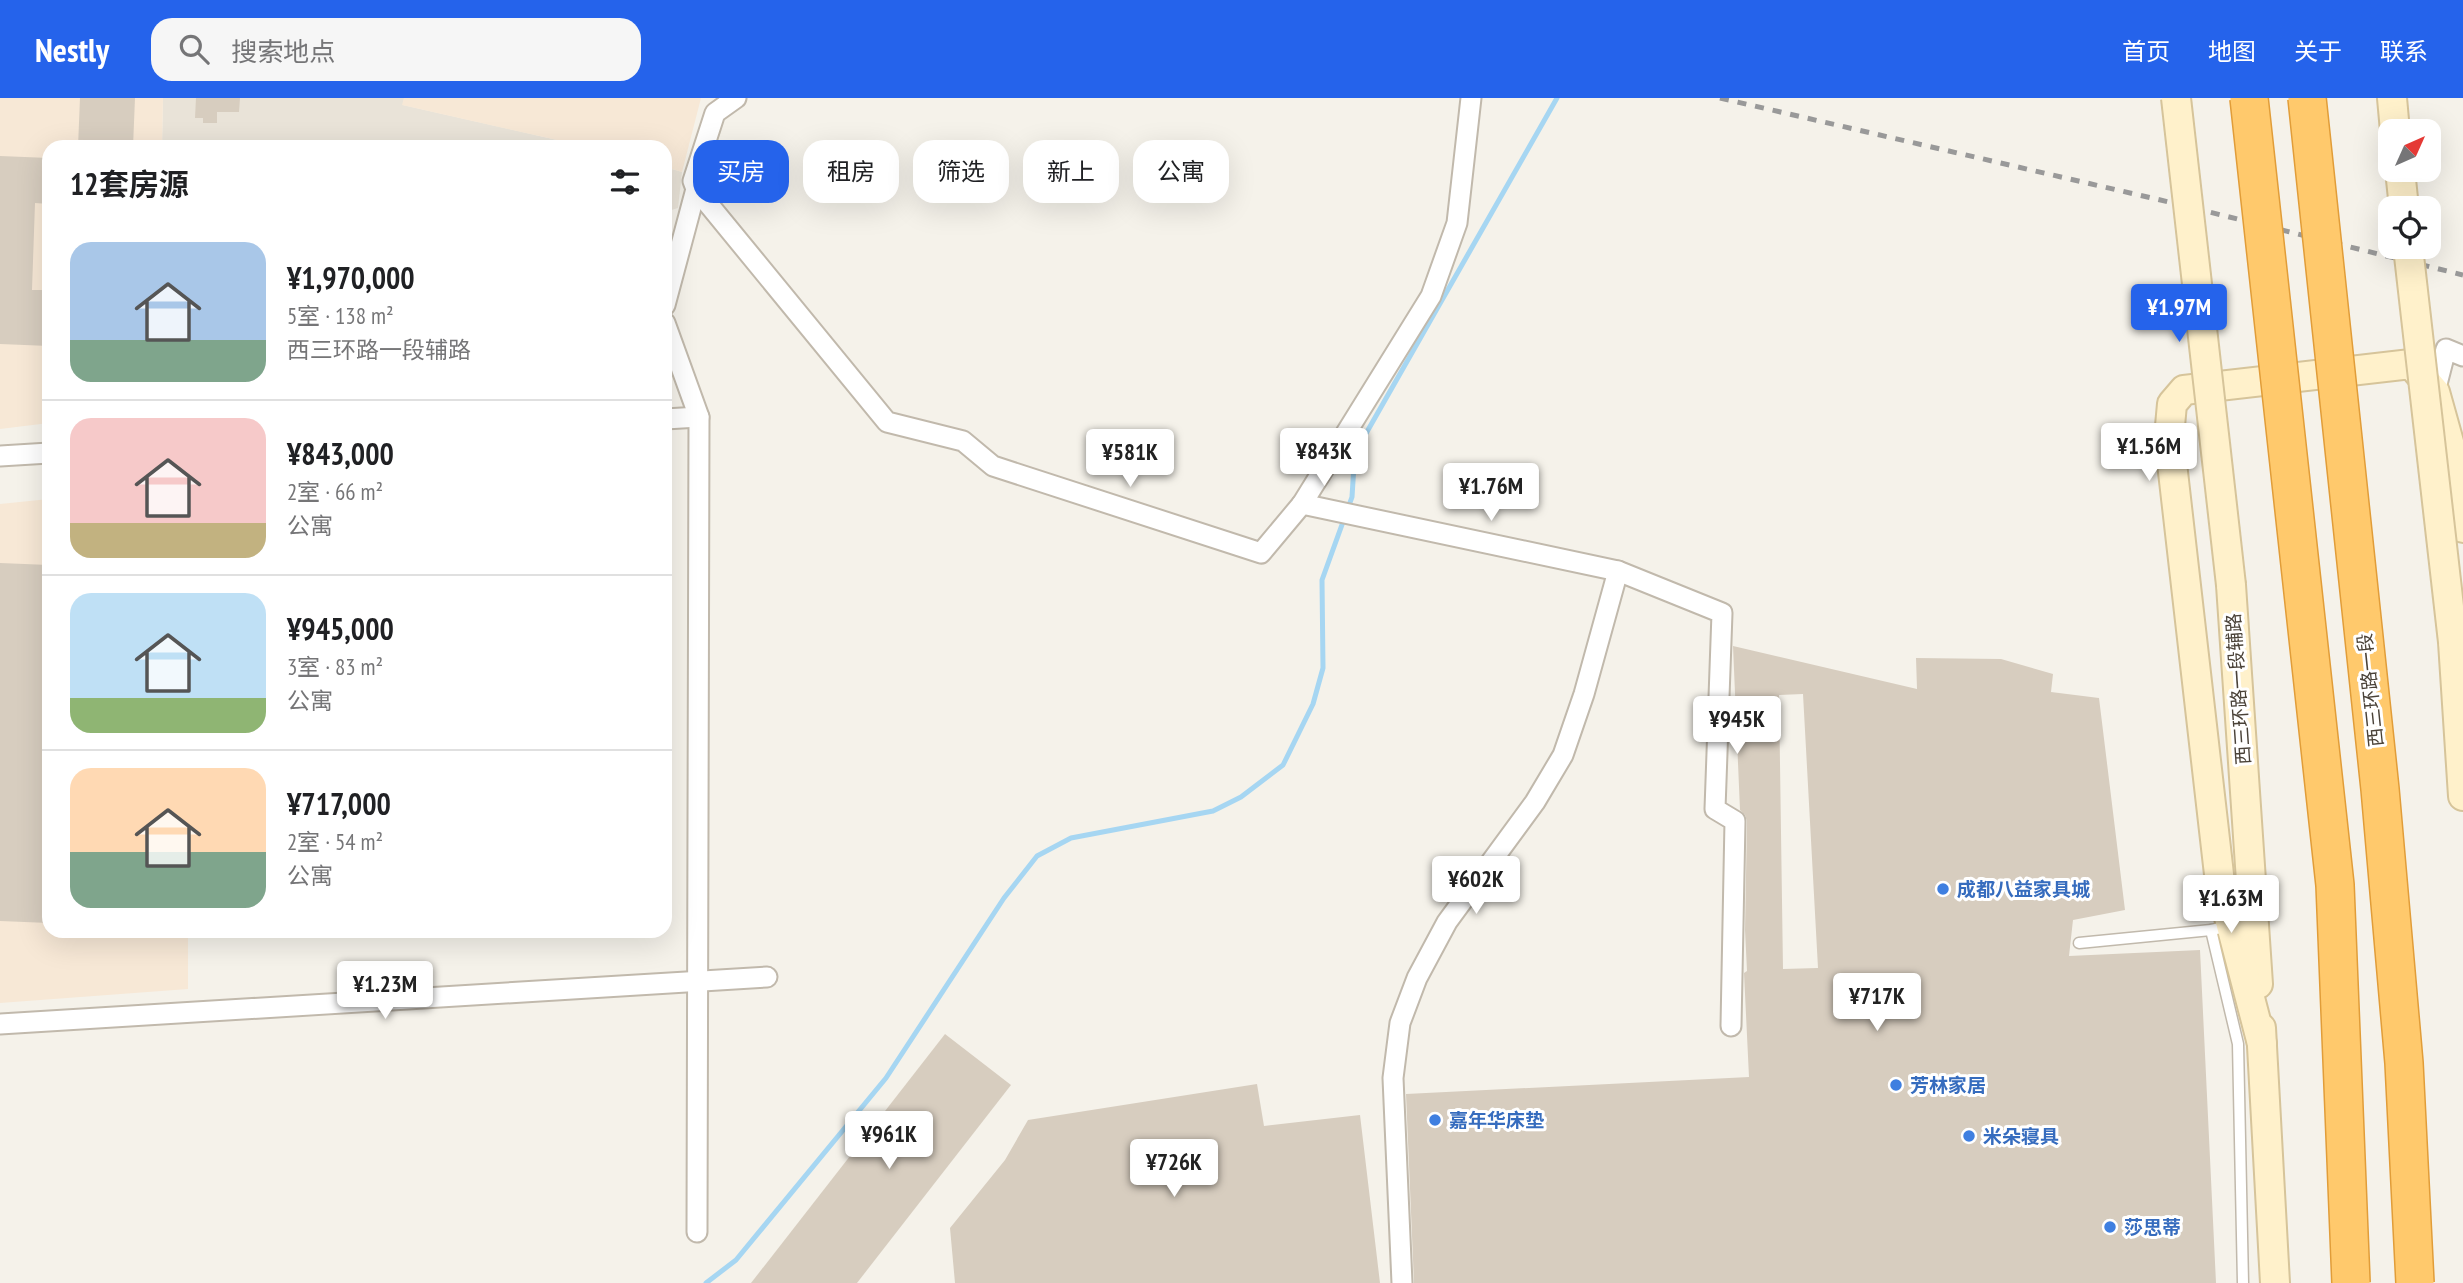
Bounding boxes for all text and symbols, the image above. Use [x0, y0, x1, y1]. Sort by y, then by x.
search box [151, 18, 641, 81]
text: Nestly [35, 28, 109, 71]
icon: search [175, 30, 213, 68]
text: 搜索地点 [231, 35, 335, 68]
text: 首页 [2122, 36, 2170, 67]
text: 地图 [2208, 36, 2256, 67]
text: 关于 [2294, 36, 2342, 67]
text: 联系 [2380, 36, 2428, 67]
north arrow [2378, 119, 2441, 182]
map controls [2378, 119, 2441, 259]
chip: 买房 [693, 140, 789, 203]
chip: 租房 [803, 140, 899, 203]
chip: 筛选 [913, 140, 1009, 203]
chip: 新上 [1023, 140, 1119, 203]
chip: 公寓 [1133, 140, 1229, 203]
icon: filters [606, 163, 644, 201]
text: 12套房源 [70, 164, 189, 203]
button: locate [2378, 196, 2441, 259]
text: ¥1,970,000 [287, 258, 415, 297]
icon: home [126, 270, 210, 354]
pin: ¥1.97M [2122, 285, 2236, 344]
text: ¥1.97M [2147, 292, 2211, 321]
text: 5室 · 138 m² [287, 301, 394, 330]
text: 西三环路一段辅路 [287, 335, 471, 364]
pin: ¥1.56M [2092, 424, 2206, 483]
pin: ¥843K [1275, 428, 1373, 488]
pin: ¥581K [1081, 430, 1179, 489]
text: ¥1.56M [2117, 431, 2181, 460]
text: ¥843,000 [287, 434, 394, 473]
text: ¥843K [1296, 436, 1352, 465]
text: ¥581K [1102, 437, 1158, 466]
icon: home [126, 446, 210, 530]
pin: ¥1.76M [1434, 464, 1548, 523]
text: ¥1.76M [1459, 471, 1523, 500]
text: 2室 · 66 m² [287, 477, 383, 506]
text: 公寓 [287, 511, 333, 540]
text: ¥945,000 [287, 609, 394, 648]
street label: 西三环路一段辅路 [2221, 612, 2255, 766]
icon: home [126, 621, 210, 705]
street label: 西三环路一段 [2352, 632, 2388, 748]
text: 3室 · 83 m² [287, 652, 383, 681]
text: 公寓 [287, 686, 333, 715]
pin: ¥945K [1688, 696, 1786, 756]
text: ¥945K [1709, 704, 1765, 733]
text: ¥717,000 [287, 784, 391, 823]
icon: home [126, 796, 210, 880]
text: 2室 · 54 m² [287, 827, 383, 856]
pin: ¥602K [1427, 856, 1525, 916]
text: 公寓 [287, 861, 333, 890]
text: ¥602K [1448, 864, 1504, 893]
pin: ¥1.63M [2174, 876, 2288, 935]
place label: 成都八益家具城 [1957, 877, 2090, 901]
marker: 成都八益家具城 [1935, 881, 1951, 897]
text: ¥1.63M [2199, 883, 2263, 912]
pin: ¥1.23M [328, 962, 442, 1021]
text: ¥1.23M [353, 969, 417, 998]
pin: ¥717K [1828, 974, 1926, 1033]
text: ¥717K [1849, 981, 1905, 1010]
place label: 芳林家居 [1910, 1073, 1986, 1097]
marker: 芳林家居 [1888, 1077, 1904, 1093]
place label: 嘉年华床垫 [1449, 1108, 1544, 1132]
pin: ¥961K [840, 1112, 938, 1171]
marker: 嘉年华床垫 [1427, 1112, 1443, 1128]
text: ¥961K [861, 1119, 917, 1148]
place label: 米朵寝具 [1983, 1124, 2059, 1148]
marker: 米朵寝具 [1961, 1128, 1977, 1144]
pin: ¥726K [1125, 1140, 1223, 1199]
text: ¥726K [1146, 1147, 1202, 1176]
place label: 莎思蒂 [2124, 1215, 2181, 1239]
marker: 莎思蒂 [2102, 1219, 2118, 1235]

